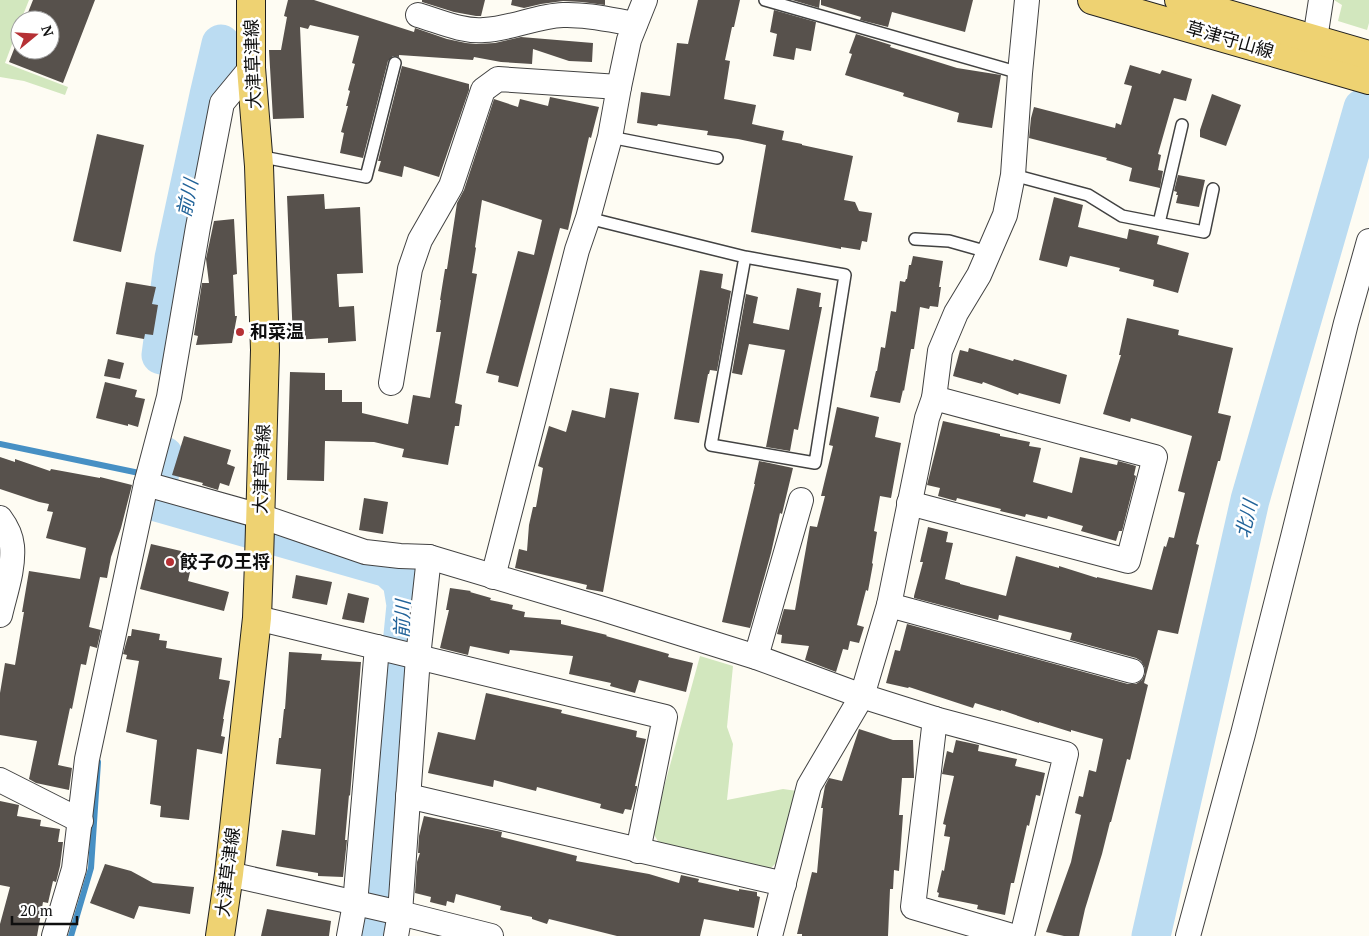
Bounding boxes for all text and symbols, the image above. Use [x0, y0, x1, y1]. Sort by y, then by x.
north arrow [10, 10, 60, 60]
street label: 草津守山線 [1184, 15, 1277, 63]
street label: 大津草津線 [238, 19, 266, 109]
text: N [37, 23, 59, 39]
water label: 前川 [170, 175, 203, 219]
place label: 和菜温 [250, 319, 304, 343]
marker: 和菜温 [234, 326, 246, 338]
street label: 大津草津線 [247, 424, 275, 514]
water label: 北川 [1229, 496, 1262, 540]
place label: 餃子の王将 [179, 549, 270, 573]
marker: 餃子の王将 [164, 556, 176, 568]
water label: 前川 [388, 598, 415, 638]
street label: 大津草津線 [210, 826, 244, 918]
scale bar [12, 894, 78, 926]
text: 20 m [20, 900, 53, 920]

